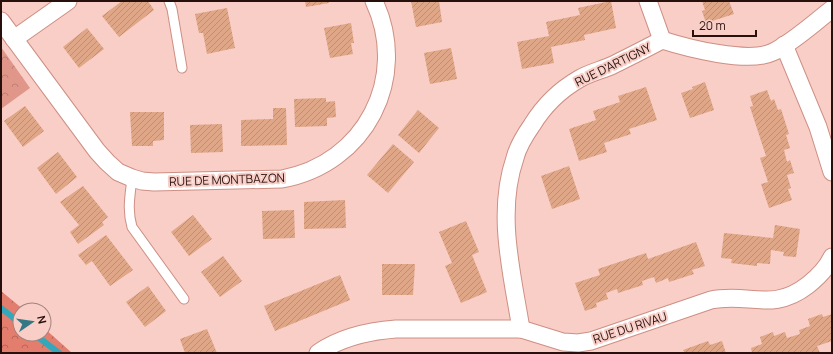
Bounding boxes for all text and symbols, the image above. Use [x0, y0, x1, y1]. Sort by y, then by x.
scale bar [693, 12, 756, 38]
text: 20 m [699, 17, 726, 34]
street label: RUE D'ARTIGNY [572, 39, 654, 90]
street label: RUE DE MONTBAZON [169, 169, 285, 190]
north arrow [12, 302, 52, 342]
street label: RUE DU RIVAU [591, 308, 669, 347]
text: N [34, 314, 50, 325]

